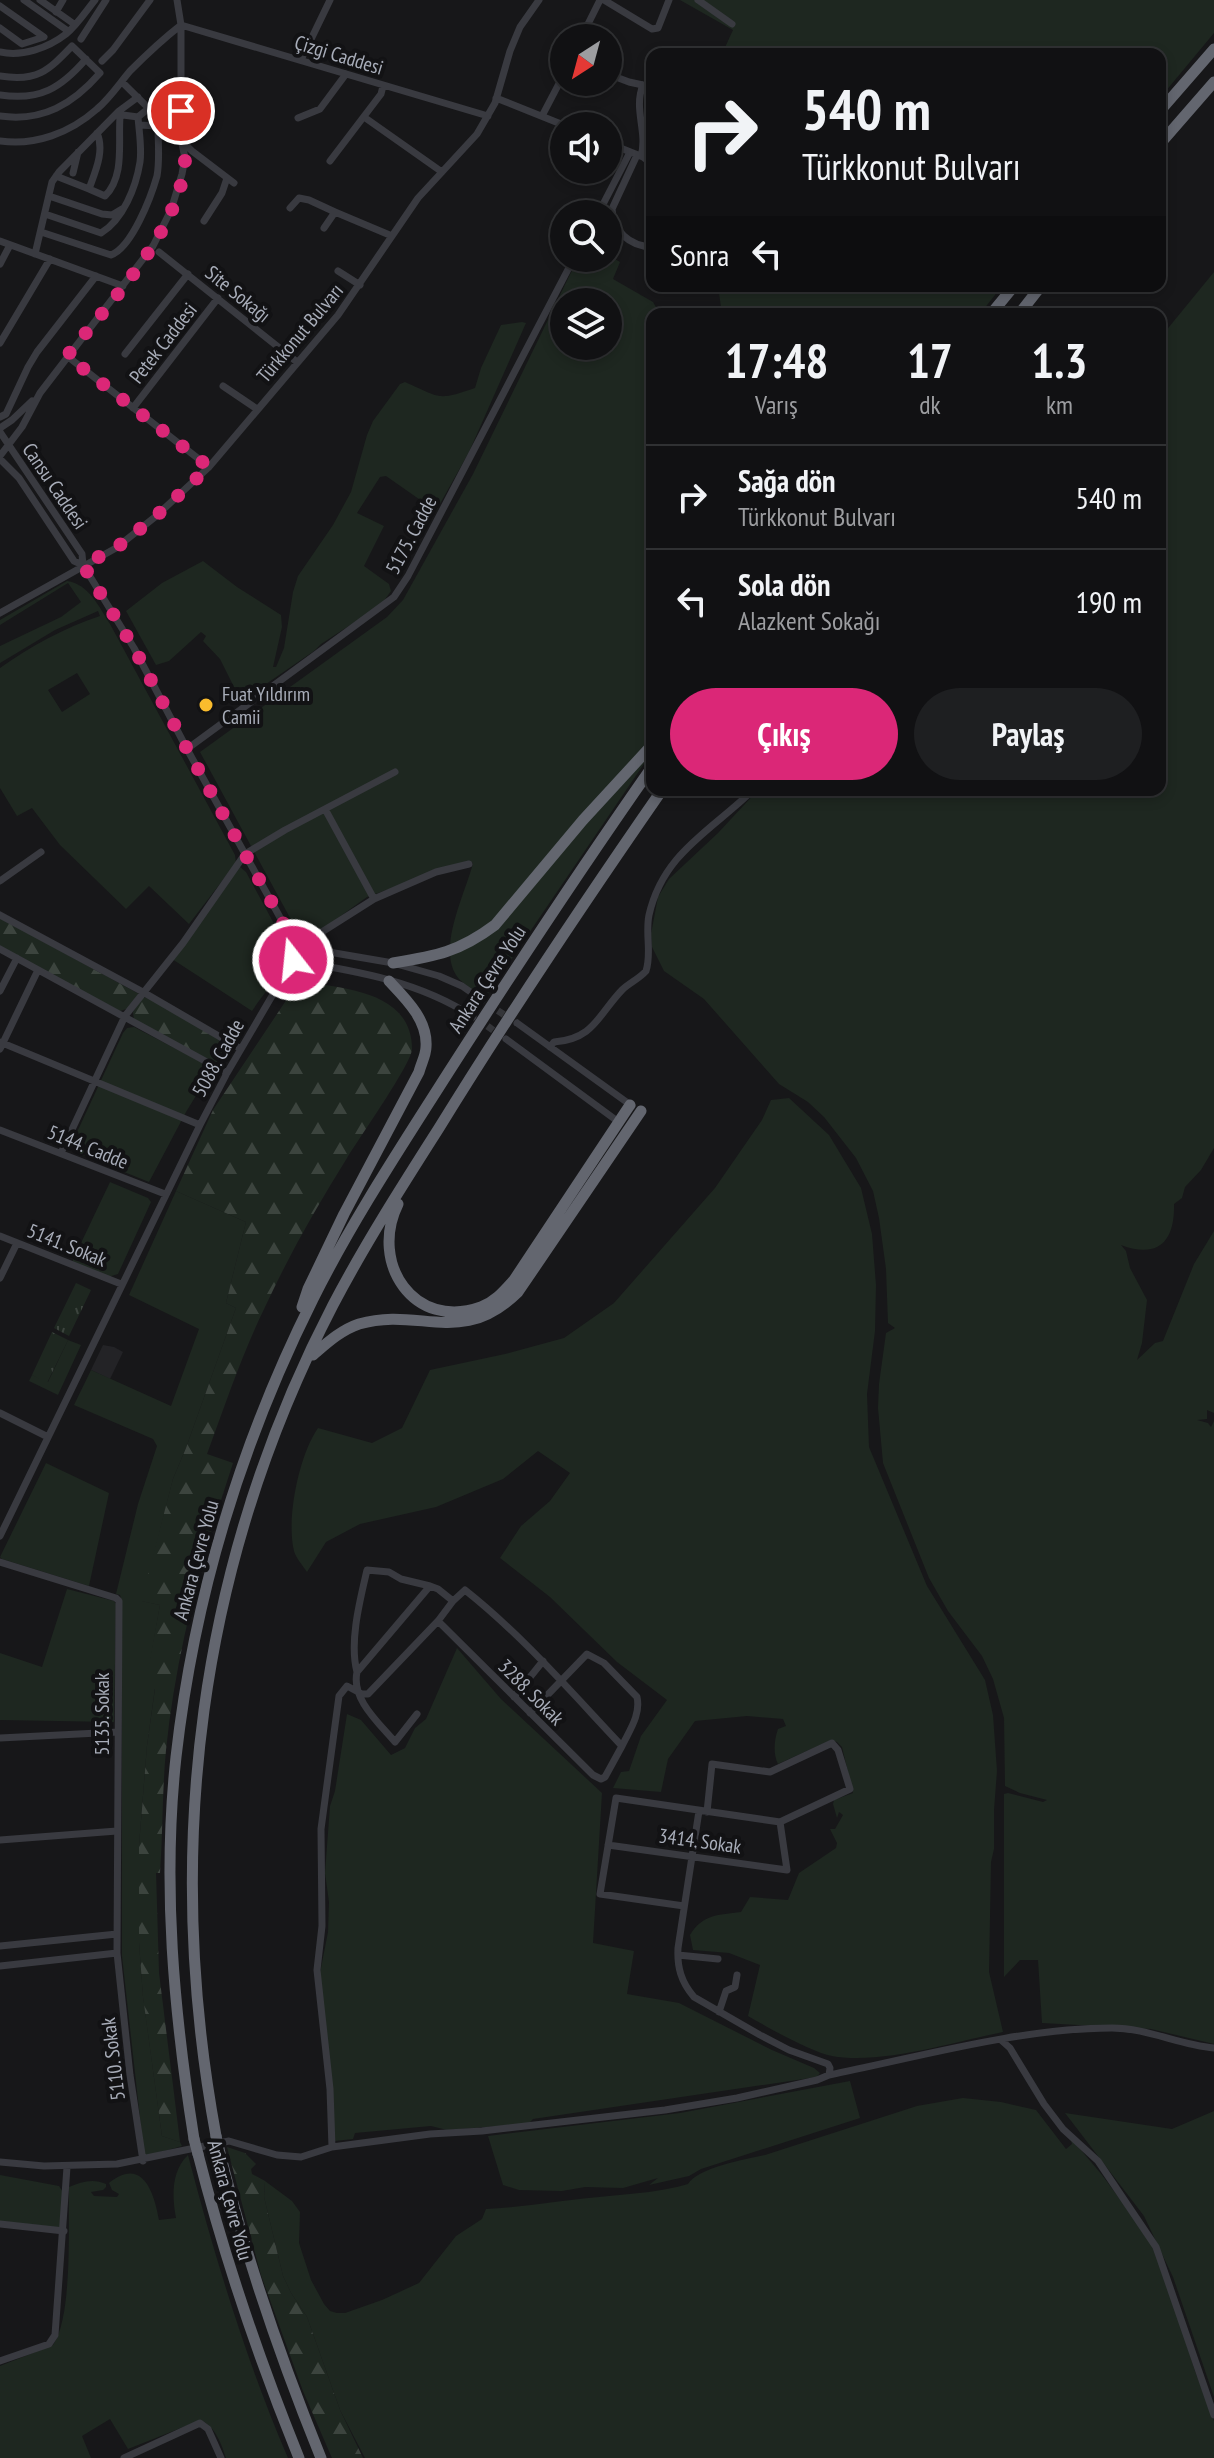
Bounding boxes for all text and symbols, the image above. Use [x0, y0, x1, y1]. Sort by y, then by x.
north arrow [550, 24, 622, 96]
map controls [550, 24, 622, 360]
street label: Çizgi Caddesi [292, 29, 386, 81]
text: 540 m [802, 73, 931, 145]
pin [147, 77, 215, 145]
icon: right [670, 80, 774, 184]
icon: arrive [159, 89, 203, 133]
button: sound [550, 112, 622, 184]
text: Türkkonut Bulvarı [802, 143, 1021, 190]
button: search [550, 200, 622, 272]
icon: left [745, 232, 789, 276]
text: Sonra [670, 235, 729, 274]
street label: Site Sokağı [200, 260, 276, 328]
street label: Türkkonut Bulvarı [251, 278, 349, 388]
button: layers [550, 288, 622, 360]
street label: Petek Caddesi [123, 297, 203, 389]
text: 17:48 [725, 329, 828, 391]
text: 17 [907, 329, 953, 391]
text: 1.3 [1031, 329, 1087, 391]
text: Varış [755, 388, 798, 421]
text: dk [919, 388, 941, 421]
text: km [1046, 388, 1073, 421]
street label: Cansu Caddesi [17, 438, 93, 534]
text: Sağa dön [738, 461, 836, 500]
icon: right [670, 475, 714, 519]
text: 540 m [1076, 478, 1142, 517]
street label: 5175. Cadde [380, 491, 442, 579]
text: Türkkonut Bulvarı [738, 500, 896, 533]
text: Sola dön [738, 565, 831, 604]
icon: left [670, 579, 714, 623]
text: 190 m [1076, 582, 1142, 621]
text: Alazkent Sokağı [738, 604, 880, 637]
place label: Fuat Yıldırım Camii [222, 681, 310, 730]
button: Çıkış [670, 688, 898, 780]
button: Paylaş [914, 688, 1142, 780]
marker: Fuat Yıldırım Camii [197, 696, 215, 714]
position arrow [251, 918, 335, 1002]
street label: Ankara Çevre Yolu [443, 920, 531, 1038]
street label: 5088. Cadde [186, 1015, 250, 1101]
street label: 5144. Cadde [44, 1119, 132, 1175]
street label: 5141. Sokak [24, 1217, 111, 1273]
street label: Ankara Çevre Yolu [168, 1497, 224, 1623]
street label: 3288. Sokak [492, 1653, 570, 1731]
street label: 5135. Sokak [89, 1672, 115, 1756]
street label: 3414. Sokak [657, 1822, 743, 1860]
street label: 5110. Sokak [95, 2016, 131, 2102]
street label: Ankara Çevre Yolu [202, 2137, 258, 2263]

